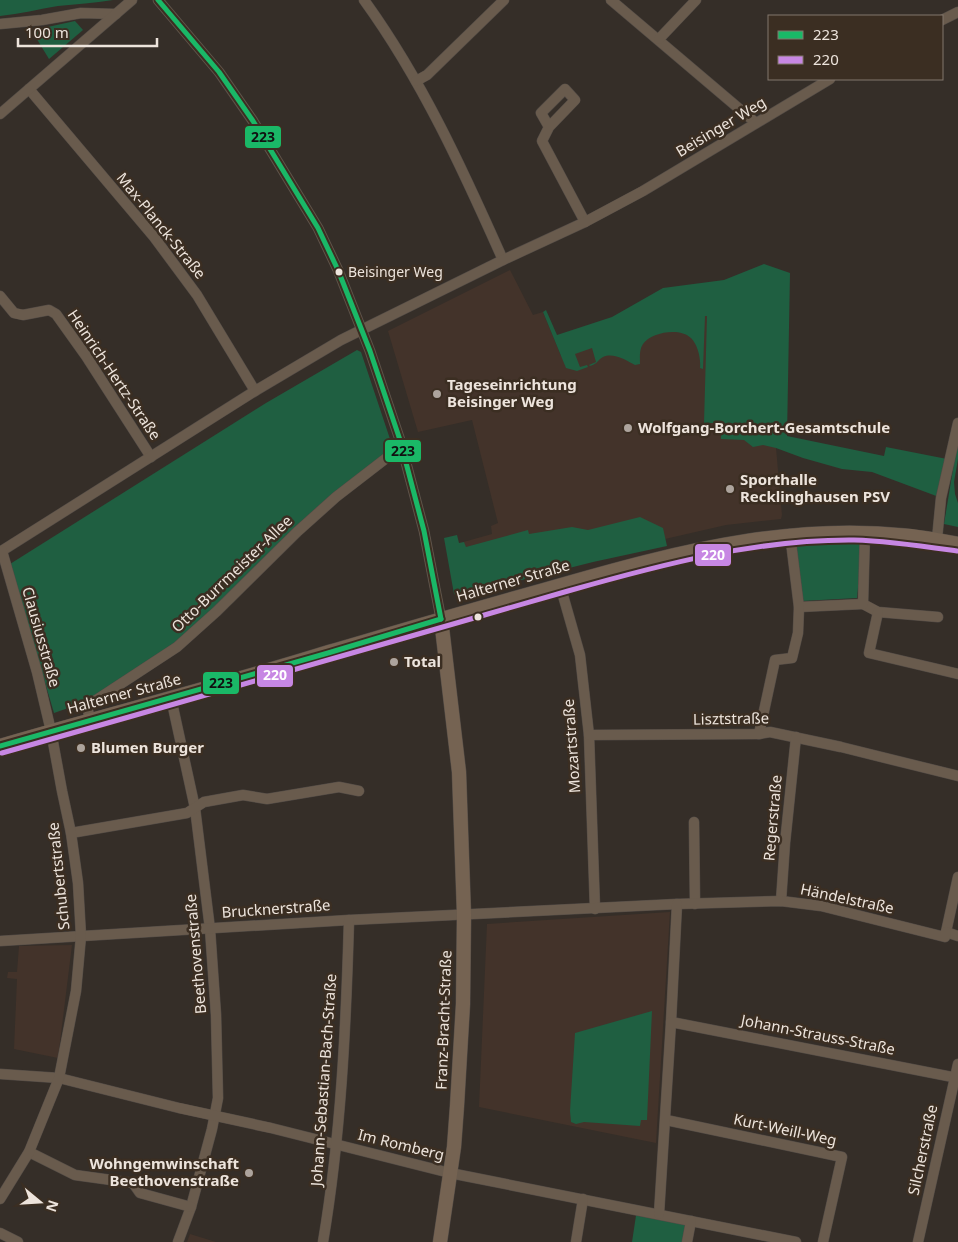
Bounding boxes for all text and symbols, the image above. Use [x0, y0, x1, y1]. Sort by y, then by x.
scale bar [18, 15, 156, 47]
legend [768, 15, 943, 80]
text: 100 m [25, 22, 69, 42]
text: 223 [813, 24, 839, 44]
text: 220 [813, 49, 839, 69]
street label: Beisinger Weg [672, 91, 769, 161]
line badge: 223 [244, 125, 282, 149]
text: 223 [251, 127, 275, 146]
street label: Max-Planck-Straße [113, 168, 211, 283]
place label: Beisinger Weg [348, 262, 443, 281]
marker: Beisinger Weg [334, 267, 344, 277]
street label: Heinrich-Hertz-Straße [64, 305, 166, 443]
place label: Tageseinrichtung Beisinger Weg [447, 374, 577, 411]
marker: Tageseinrichtung Beisinger Weg [431, 388, 443, 400]
place label: Wolfgang-Borchert-Gesamtschule [638, 417, 890, 437]
marker: Wolfgang-Borchert-Gesamtschule [622, 422, 634, 434]
line badge: 223 [384, 439, 422, 463]
text: 223 [391, 441, 415, 460]
place label: Sporthalle Recklinghausen PSV [740, 469, 890, 506]
marker: Sporthalle Recklinghausen PSV [724, 483, 736, 495]
street label: Otto-Burrmeister-Allee [167, 510, 296, 636]
line badge: 220 [694, 543, 732, 567]
text: 220 [701, 545, 725, 564]
street label: Halterner Straße [454, 554, 572, 606]
street label: Clausiusstraße [18, 584, 66, 689]
unlabelled marker [473, 612, 483, 622]
place label: Total [404, 651, 441, 671]
marker: Total [388, 656, 400, 668]
line badge: 220 [256, 664, 294, 688]
text: 220 [263, 665, 287, 684]
street label: Halterner Straße [65, 668, 183, 718]
line badge: 223 [202, 671, 240, 695]
text: 223 [209, 673, 233, 692]
street label: Mozartstraße [558, 698, 584, 794]
street label: Lisztstraße [693, 707, 769, 729]
place label: Blumen Burger [91, 737, 204, 757]
marker: Blumen Burger [75, 742, 87, 754]
street label: Regerstraße [758, 774, 786, 862]
street label: Schubertstraße [42, 821, 74, 931]
street label: Händelstraße [799, 878, 896, 918]
street label: Beethovenstraße [180, 893, 210, 1015]
street label: Brucknerstraße [221, 894, 331, 922]
street label: Franz-Bracht-Straße [431, 950, 455, 1090]
street label: Johann-Sebastian-Bach-Straße [305, 973, 340, 1189]
street label: Johann-Strauss-Straße [737, 1009, 897, 1059]
street label: Silcherstraße [903, 1103, 941, 1197]
street label: Kurt-Weill-Weg [732, 1108, 839, 1150]
street label: Im Romberg [356, 1124, 447, 1164]
place label: Wohngemwinschaft Beethovenstraße [89, 1153, 239, 1190]
marker: Wohngemwinschaft Beethovenstraße [243, 1167, 255, 1179]
north arrow [15, 1177, 65, 1227]
text: N [42, 1198, 64, 1215]

